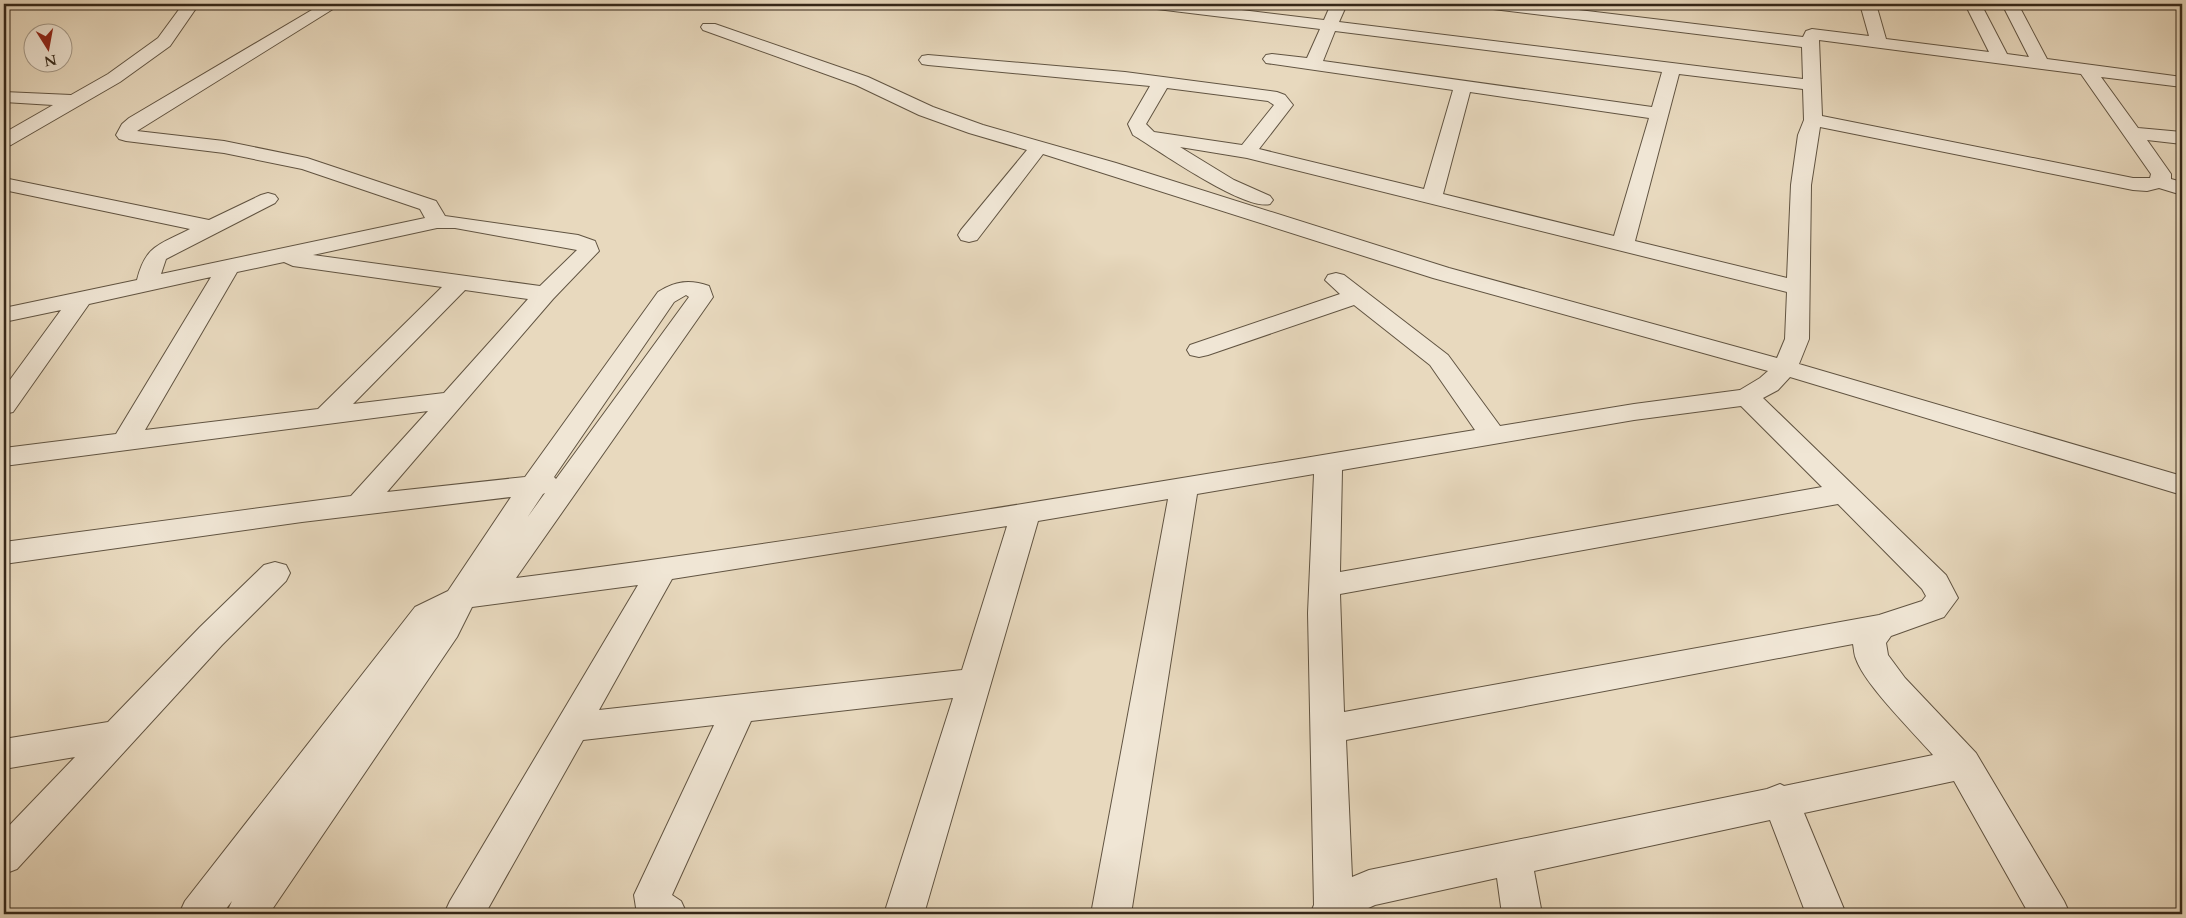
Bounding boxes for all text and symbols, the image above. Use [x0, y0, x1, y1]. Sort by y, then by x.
north arrow [22, 22, 72, 72]
text: N [43, 50, 58, 71]

